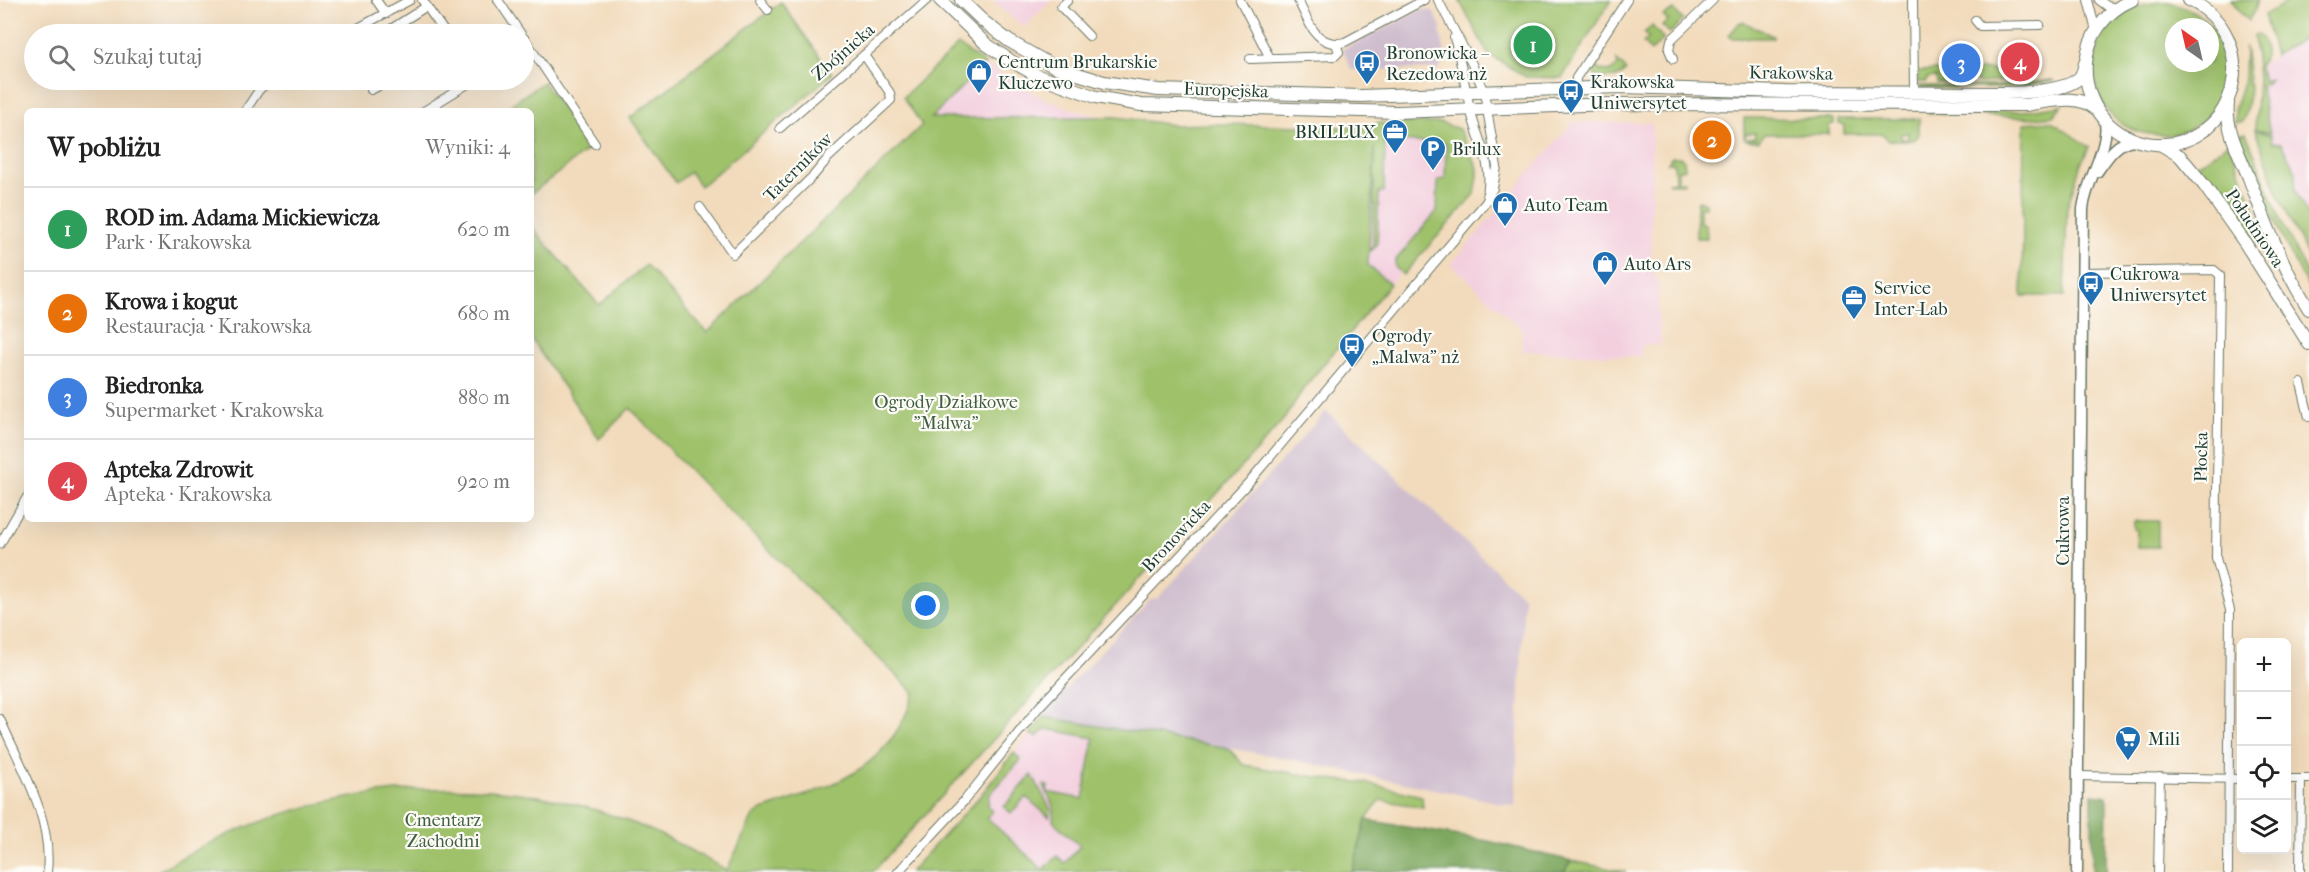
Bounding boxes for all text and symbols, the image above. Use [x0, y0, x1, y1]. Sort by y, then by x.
north arrow [2165, 18, 2219, 72]
street label: Zbójnicka [808, 19, 880, 85]
pin: 1 [1514, 22, 1552, 68]
search box [24, 24, 534, 90]
pin: 3 [1942, 40, 1980, 86]
pin: 4 [2000, 40, 2040, 84]
icon: search [45, 41, 78, 74]
place label: Bronowicka – Rezedowa nż [1386, 43, 1489, 85]
text: Szukaj tutaj [93, 44, 202, 70]
bus stop icon: Bronowicka – Rezedowa nż [1352, 48, 1382, 86]
place label: Centrum Brukarskie Kluczewo [998, 52, 1157, 94]
shop icon: Centrum Brukarskie Kluczewo [964, 57, 994, 95]
street label: Krakowska [1749, 62, 1834, 85]
place label: Krakowska Uniwersytet [1590, 72, 1688, 114]
bus stop icon: Krakowska Uniwersytet [1556, 77, 1586, 115]
street label: Europejska [1183, 79, 1270, 103]
office icon: BRILLUX [1380, 117, 1410, 155]
pin: 2 [1692, 118, 1732, 162]
place label: BRILLUX [1295, 122, 1376, 143]
street label: Taterników [760, 128, 838, 206]
text: W pobliżu [48, 132, 161, 163]
parking icon: Brilux [1418, 134, 1448, 172]
text: Wyniki: 4 [426, 136, 510, 159]
place label: Brilux [1452, 139, 1502, 160]
street label: Południowa [2221, 185, 2289, 272]
shop icon: Auto Team [1490, 190, 1520, 228]
place label: Auto Team [1523, 195, 1608, 216]
text: ROD im. Adama Mickiewicza [105, 205, 379, 231]
text: 1 [64, 218, 71, 241]
text: 620 m [457, 218, 510, 241]
text: Park · Krakowska [105, 231, 251, 254]
shop icon: Auto Ars [1590, 249, 1620, 287]
place label: Auto Ars [1623, 254, 1691, 275]
place label: Cukrowa Uniwersytet [2110, 264, 2208, 306]
bus stop icon: Cukrowa Uniwersytet [2076, 269, 2106, 307]
place label: Service Inter-Lab [1874, 278, 1948, 320]
office icon: Service Inter-Lab [1839, 283, 1869, 321]
text: Krowa i kogut [105, 289, 238, 315]
text: 2 [62, 302, 73, 325]
text: 680 m [457, 302, 510, 325]
text: Restauracja · Krakowska [105, 315, 312, 338]
place label: Ogrody „Malwa” nż [1372, 326, 1459, 368]
bus stop icon: Ogrody „Malwa” nż [1337, 331, 1367, 369]
text: Biedronka [105, 373, 203, 399]
text: 3 [63, 386, 72, 409]
text: 880 m [458, 386, 510, 409]
park label: Ogrody Działkowe "Malwa" [874, 392, 1018, 434]
text: Supermarket · Krakowska [105, 399, 323, 422]
street label: Płocka [2191, 431, 2212, 482]
text: Apteka Zdrowit [105, 457, 253, 483]
text: 4 [62, 470, 73, 493]
text: 920 m [457, 470, 510, 493]
text: Apteka · Krakowska [105, 483, 272, 506]
street label: Bronowicka [1138, 495, 1216, 577]
street label: Cukrowa [2053, 496, 2074, 566]
your location [911, 591, 940, 620]
map controls [2237, 638, 2291, 854]
button: + [2237, 638, 2291, 692]
button: − [2237, 692, 2291, 746]
supermarket icon: Mili [2113, 724, 2143, 762]
place label: Mili [2148, 729, 2181, 750]
button: locate [2237, 746, 2291, 800]
button: layers [2237, 800, 2291, 854]
park label: Cmentarz Zachodni [405, 810, 481, 852]

